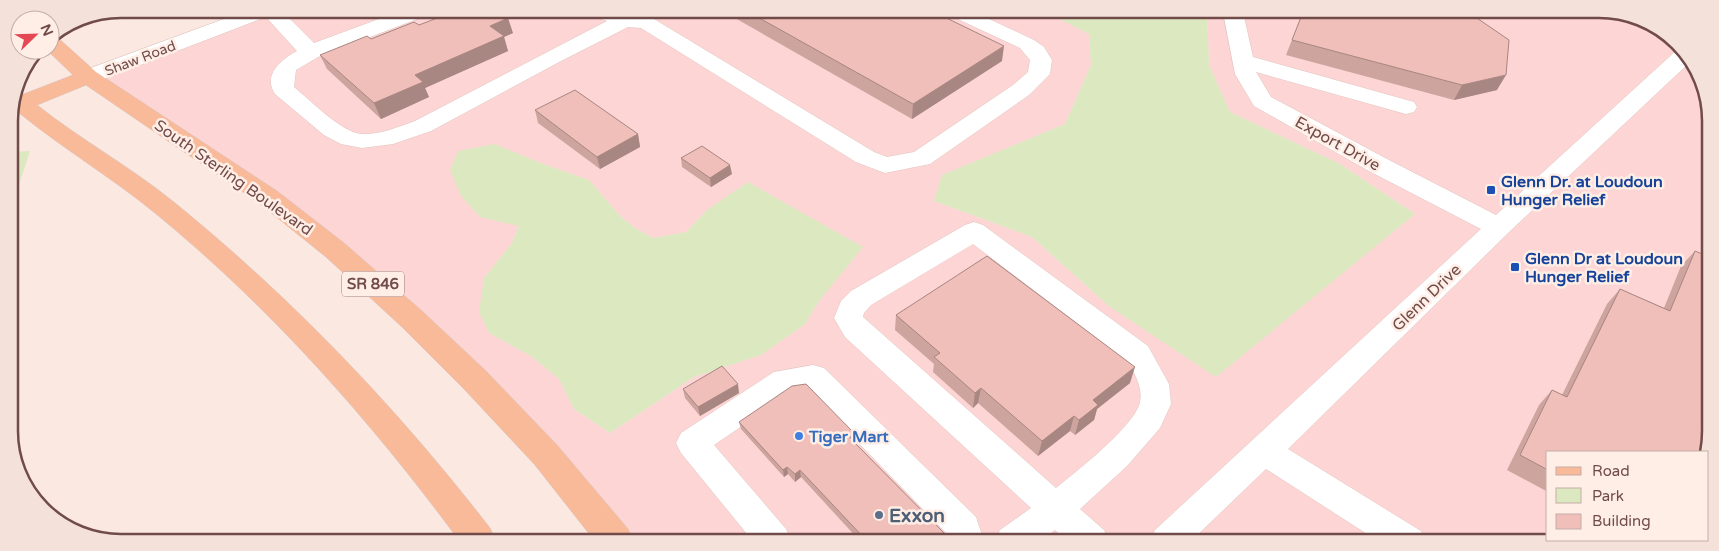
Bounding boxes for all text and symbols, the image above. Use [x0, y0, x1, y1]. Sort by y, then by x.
north arrow [10, 10, 60, 60]
text: N [36, 22, 57, 39]
street label: Shaw Road [102, 37, 178, 80]
street label: Export Drive [1291, 112, 1384, 176]
street label: South Sterling Boulevard [150, 115, 316, 240]
place label: Glenn Dr. at Loudoun Hunger Relief [1501, 172, 1663, 210]
marker: Glenn Dr. at Loudoun Hunger Relief [1485, 184, 1497, 196]
place label: Glenn Dr at Loudoun Hunger Relief [1525, 249, 1683, 287]
street label: Glenn Drive [1388, 260, 1465, 336]
marker: Glenn Dr at Loudoun Hunger Relief [1509, 261, 1521, 273]
road number: SR 846 [342, 272, 404, 296]
place label: Tiger Mart [808, 427, 890, 447]
marker: Tiger Mart [793, 430, 805, 442]
legend [1546, 451, 1709, 541]
text: Road [1592, 462, 1630, 480]
text: Park [1592, 487, 1624, 505]
place label: Exxon [889, 505, 945, 527]
marker: Exxon [873, 509, 885, 521]
text: Building [1592, 512, 1651, 530]

